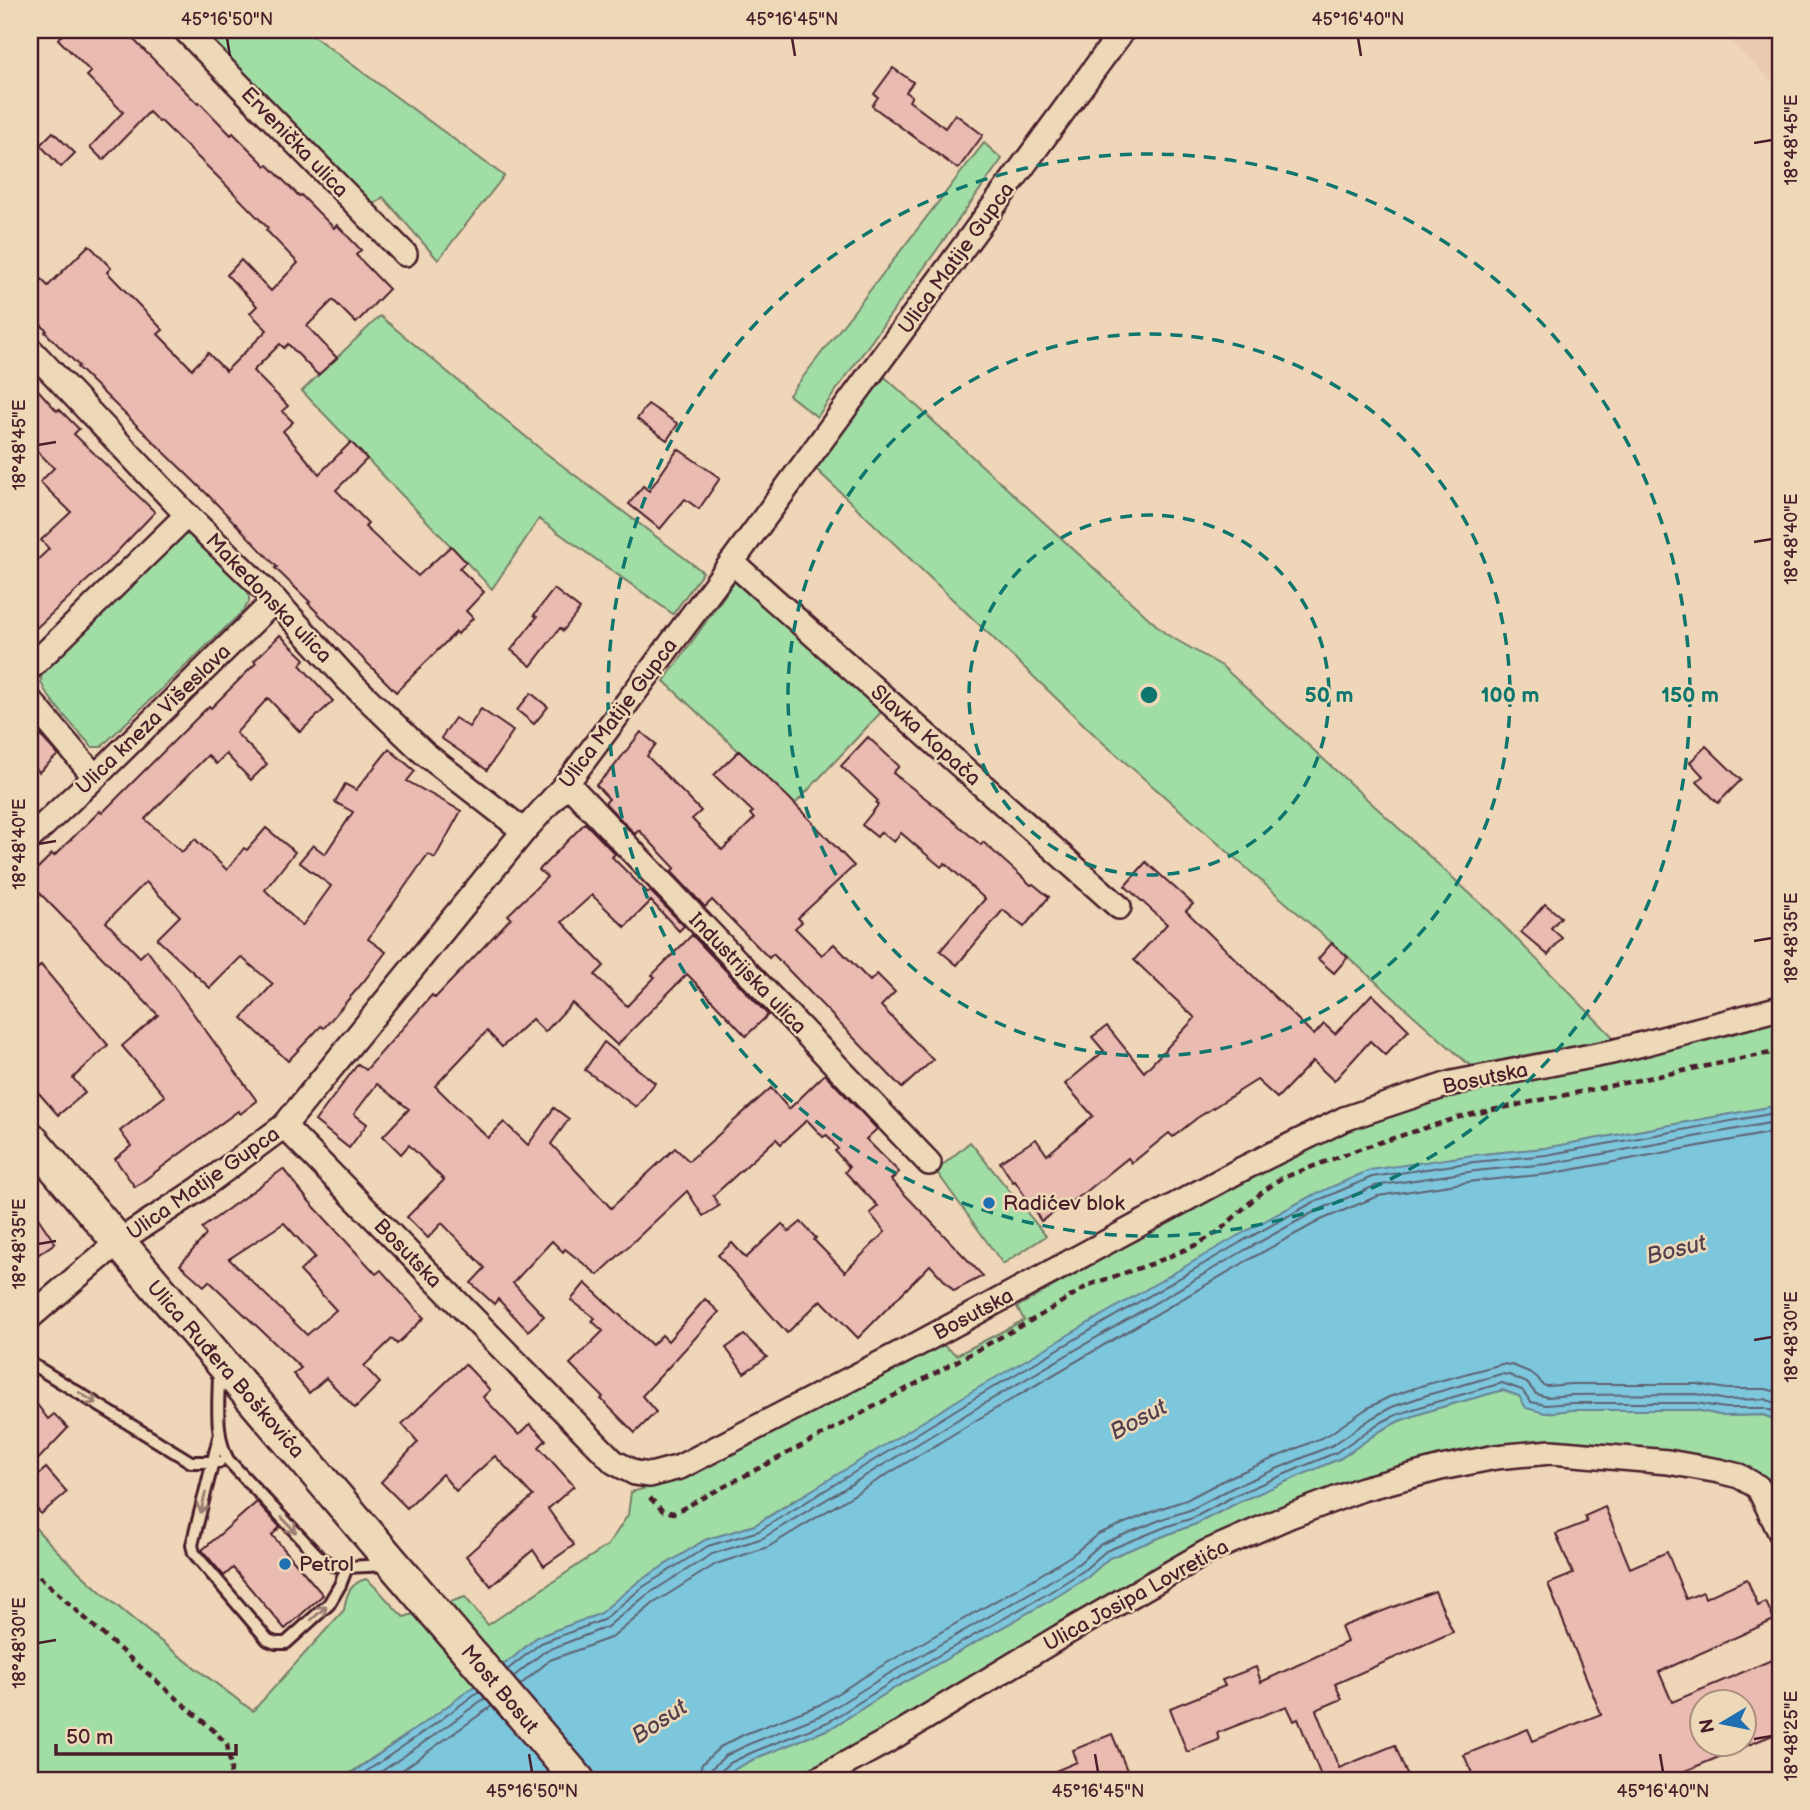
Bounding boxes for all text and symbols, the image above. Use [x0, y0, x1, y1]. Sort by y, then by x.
text: 45°16'50"N [181, 9, 273, 30]
text: 45°16'45"N [746, 9, 838, 30]
text: 45°16'40"N [1311, 9, 1405, 30]
street label: Ervenička ulica [236, 82, 354, 203]
text: 18°48'45"E [1781, 94, 1802, 186]
street label: Ulica Matije Gupca [893, 178, 1020, 339]
text: 18°48'45"E [9, 399, 30, 491]
text: 18°48'40"E [1781, 493, 1802, 585]
street label: Makedonska ulica [200, 528, 337, 668]
street label: Ulica Matije Gupca [554, 634, 683, 793]
street label: Ulica kneza Višeslava [71, 639, 236, 800]
street label: Slavka Kopača [866, 680, 986, 791]
centre of rings [1137, 683, 1161, 707]
text: 50 m [1305, 683, 1353, 708]
text: 100 m [1481, 683, 1539, 708]
text: 150 m [1661, 683, 1719, 708]
text: 18°48'40"E [9, 798, 30, 890]
text: 18°48'35"E [1781, 892, 1802, 984]
street label: Industrijska ulica [684, 908, 812, 1039]
street label: Bosutska [1440, 1057, 1530, 1100]
street label: Ulica Matije Gupca [122, 1121, 285, 1246]
place label: Radićev blok [1003, 1191, 1125, 1216]
marker: Radićev blok [981, 1195, 997, 1211]
text: 18°48'35"E [9, 1198, 30, 1290]
street label: Bosutska [368, 1213, 447, 1293]
water label: Bosut [1644, 1229, 1710, 1271]
street label: Ulica Ruđera Boškovića [142, 1275, 310, 1463]
street label: Bosutska [929, 1283, 1017, 1346]
text: 18°48'30"E [1781, 1291, 1802, 1383]
one-way arrow [77, 1392, 97, 1406]
water label: Bosut [1105, 1393, 1173, 1446]
one-way arrow [196, 1491, 209, 1514]
one-way arrow [281, 1516, 298, 1533]
street label: Ulica Josipa Lovretića [1039, 1534, 1233, 1657]
place label: Petrol [299, 1552, 354, 1577]
marker: Petrol [277, 1556, 293, 1572]
text: 18°48'30"E [9, 1597, 30, 1689]
one-way arrow [310, 1605, 328, 1621]
street label: Most Bosut [456, 1640, 544, 1739]
north arrow [1688, 1688, 1758, 1758]
text: 18°48'25"E [1781, 1690, 1802, 1781]
water label: Bosut [627, 1693, 693, 1750]
scale bar [56, 1712, 236, 1756]
text: N [1695, 1717, 1720, 1735]
text: 50 m [66, 1725, 113, 1750]
text: 45°16'50"N [486, 1781, 578, 1802]
text: 45°16'45"N [1052, 1781, 1144, 1802]
text: 45°16'40"N [1616, 1781, 1710, 1802]

